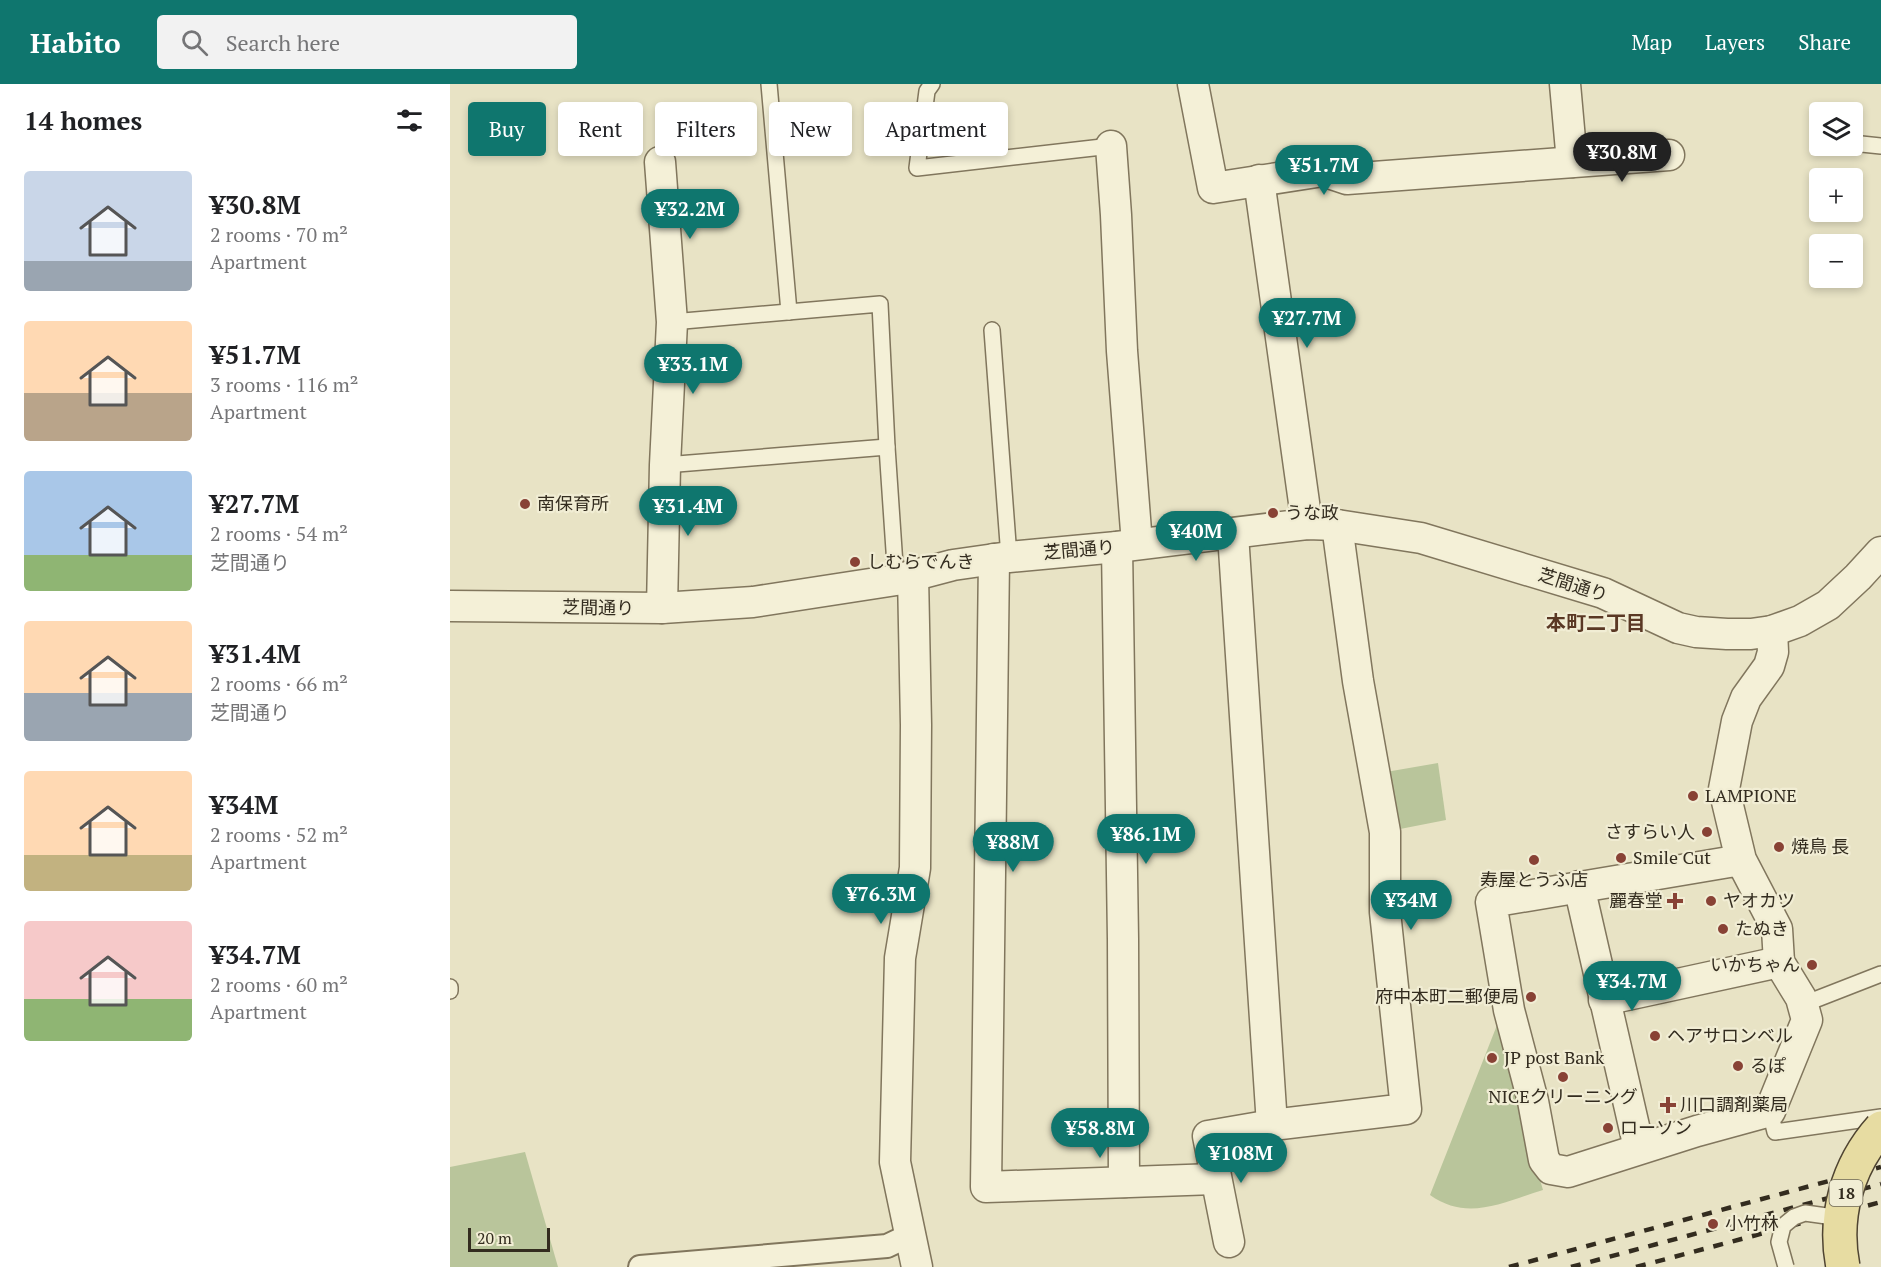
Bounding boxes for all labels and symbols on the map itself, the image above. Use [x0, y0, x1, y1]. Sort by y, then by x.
pin: ¥30.8M [1573, 132, 1671, 183]
pin: ¥51.7M [1275, 145, 1373, 196]
pin: ¥32.2M [641, 189, 739, 240]
pin: ¥27.7M [1258, 298, 1356, 349]
pin: ¥33.1M [644, 344, 742, 395]
pin: ¥31.4M [639, 486, 737, 537]
place label: 南保育所 [537, 491, 609, 515]
marker: 南保育所 [518, 497, 532, 511]
place label: うな政 [1285, 500, 1339, 524]
marker: うな政 [1266, 506, 1280, 520]
pin: ¥40M [1160, 511, 1232, 562]
street label: 芝間通り [1042, 534, 1116, 564]
place label: しむらでんき [867, 549, 974, 573]
marker: しむらでんき [848, 555, 862, 569]
street label: 芝間通り [1535, 562, 1611, 607]
street label: 芝間通り [562, 594, 634, 620]
district label: 本町二丁目 [1546, 609, 1646, 636]
place label: LAMPIONE [1705, 783, 1797, 807]
marker: LAMPIONE [1686, 789, 1700, 803]
pin: ¥86.1M [1097, 814, 1195, 865]
place label: さすらい人 [1605, 819, 1695, 843]
pin: ¥88M [977, 822, 1049, 873]
marker: さすらい人 [1700, 825, 1714, 839]
place label: 焼鳥 長 [1791, 834, 1849, 858]
marker: 焼鳥 長 [1772, 840, 1786, 854]
place label: Smile Cut [1633, 845, 1711, 869]
marker: Smile Cut [1614, 851, 1628, 865]
marker: 寿屋とうふ店 [1527, 853, 1541, 867]
place label: 寿屋とうふ店 [1480, 867, 1588, 891]
pin: ¥76.3M [832, 874, 930, 925]
pin: ¥34M [1375, 880, 1447, 931]
place label: 麗春堂 [1609, 888, 1663, 912]
place label: ヤオカツ [1723, 888, 1795, 912]
marker: 麗春堂 [1668, 894, 1682, 908]
marker: ヤオカツ [1704, 894, 1718, 908]
place label: たぬき [1735, 916, 1789, 940]
marker: たぬき [1716, 922, 1730, 936]
place label: いかちゃん [1710, 952, 1800, 976]
marker: いかちゃん [1805, 958, 1819, 972]
pin: ¥34.7M [1583, 961, 1681, 1012]
place label: 府中本町二郵便局 [1375, 984, 1519, 1008]
marker: 府中本町二郵便局 [1524, 990, 1538, 1004]
place label: ヘアサロンベル [1667, 1023, 1793, 1047]
marker: ヘアサロンベル [1648, 1029, 1662, 1043]
place label: JP post Bank [1504, 1045, 1605, 1069]
marker: JP post Bank [1485, 1051, 1499, 1065]
place label: るぽ [1750, 1053, 1786, 1077]
marker: るぽ [1731, 1059, 1745, 1073]
marker: NICEクリーニング [1556, 1070, 1570, 1084]
place label: NICEクリーニング [1488, 1084, 1638, 1108]
place label: 川口調剤薬局 [1680, 1092, 1788, 1116]
marker: 川口調剤薬局 [1661, 1098, 1675, 1112]
pin: ¥58.8M [1051, 1108, 1149, 1159]
place label: ローソン [1620, 1115, 1692, 1139]
marker: ローソン [1601, 1121, 1615, 1135]
pin: ¥108M [1199, 1133, 1283, 1184]
road number: 18 [1830, 1180, 1862, 1206]
place label: 小竹林 [1725, 1211, 1779, 1235]
marker: 小竹林 [1706, 1217, 1720, 1231]
scale bar [468, 1225, 550, 1252]

